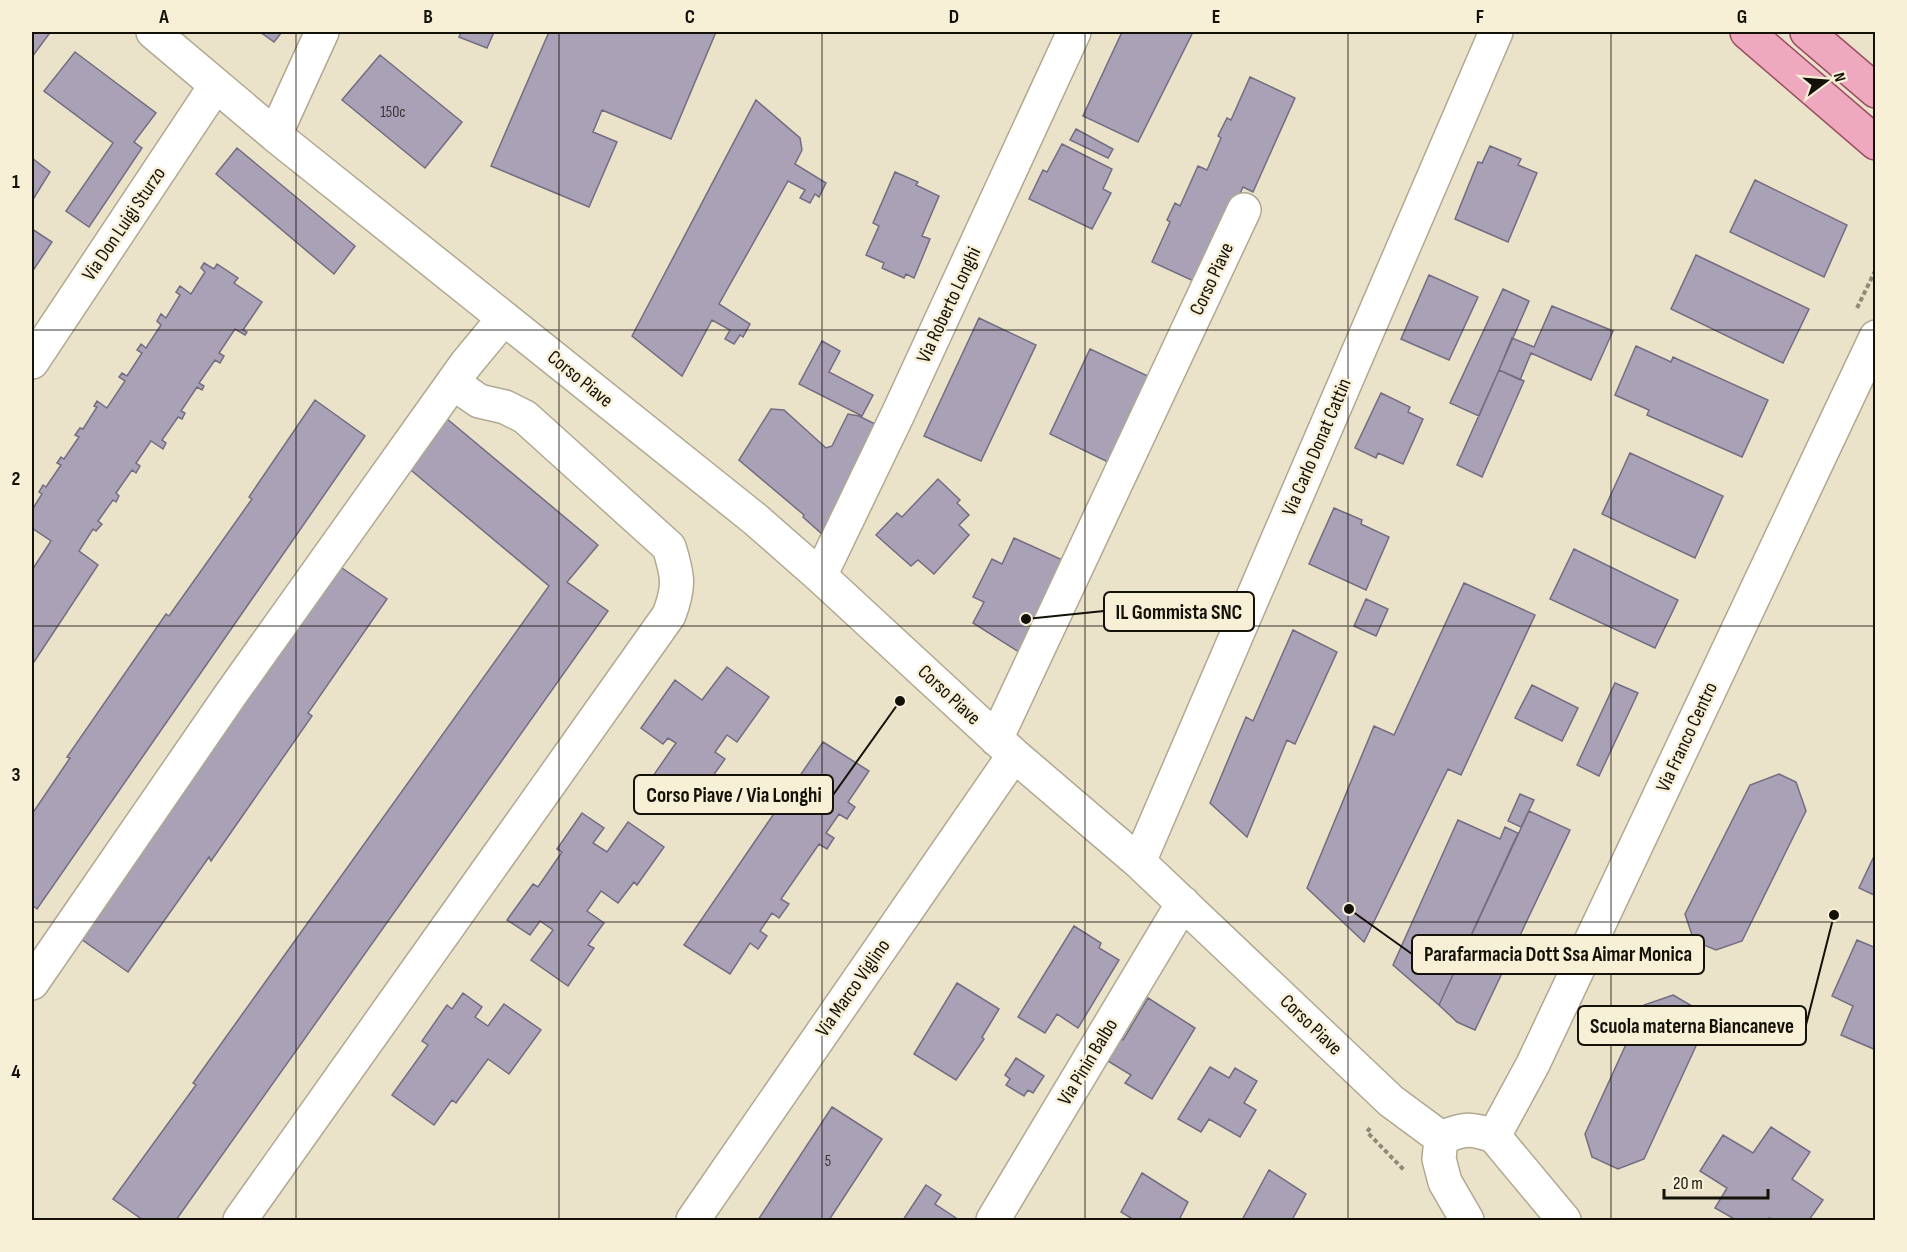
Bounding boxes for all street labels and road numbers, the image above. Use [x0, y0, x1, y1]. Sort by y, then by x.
street label: Via Don Luigi Sturzo [77, 163, 171, 285]
street label: Corso Piave [1185, 239, 1239, 319]
street label: Via Roberto Longhi [912, 243, 986, 367]
street label: Corso Piave [542, 345, 618, 413]
street label: Via Carlo Donat Cattin [1277, 375, 1357, 519]
street label: Corso Piave [913, 660, 985, 730]
street label: Via Franco Centro [1651, 678, 1723, 796]
street label: Via Marco Viglino [811, 935, 895, 1041]
street label: Corso Piave [1275, 990, 1347, 1060]
street label: Via Pinin Balbo [1053, 1014, 1123, 1110]

